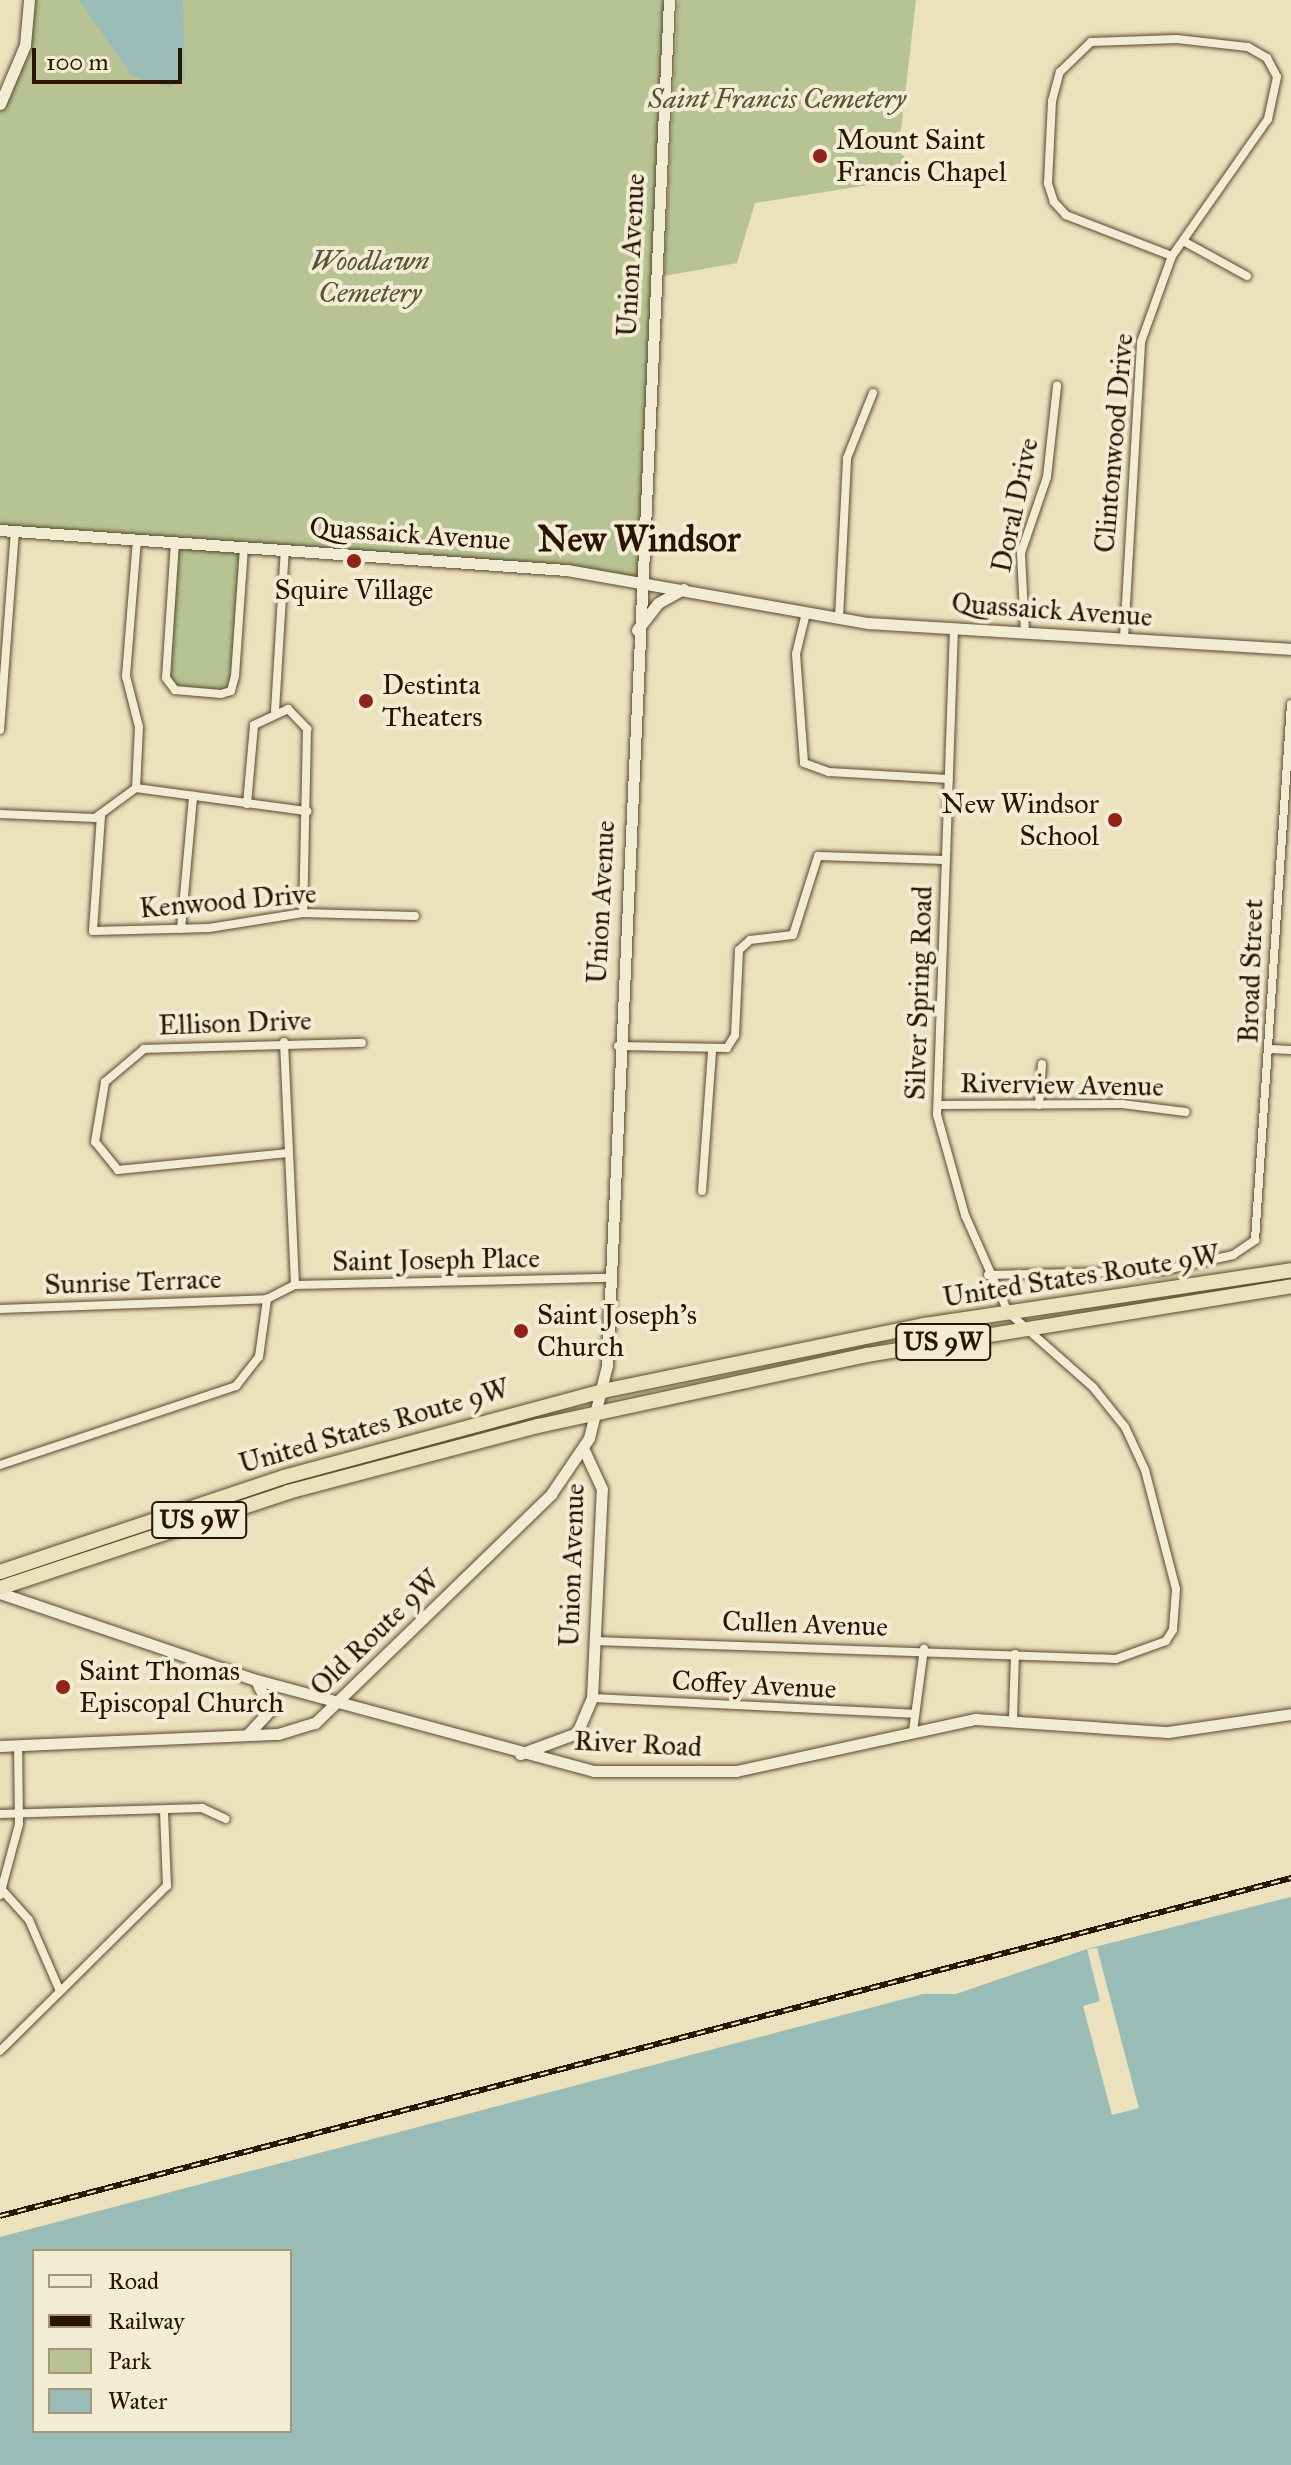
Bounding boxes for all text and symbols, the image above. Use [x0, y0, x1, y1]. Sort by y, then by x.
scale bar [36, 32, 186, 82]
text: 100 m [46, 47, 109, 77]
park label: Saint Francis Cemetery [648, 82, 906, 116]
place label: Mount Saint Francis Chapel [836, 123, 1007, 189]
marker: Mount Saint Francis Chapel [811, 147, 829, 165]
street label: Union Avenue [610, 172, 652, 338]
park label: Woodlawn Cemetery [311, 244, 429, 310]
street label: Clintonwood Drive [1088, 332, 1140, 554]
street label: Doral Drive [984, 435, 1046, 575]
street label: Quassaick Avenue [308, 510, 512, 558]
district label: New Windsor [538, 518, 740, 562]
marker: Squire Village [345, 552, 363, 570]
place label: Squire Village [275, 573, 433, 607]
street label: Quassaick Avenue [950, 586, 1154, 634]
place label: Destinta Theaters [382, 668, 482, 734]
marker: Destinta Theaters [357, 692, 375, 710]
place label: New Windsor School [941, 787, 1099, 853]
marker: New Windsor School [1106, 811, 1124, 829]
street label: Union Avenue [580, 819, 622, 985]
street label: Kenwood Drive [138, 877, 318, 925]
street label: Silver Spring Road [898, 885, 940, 1101]
street label: Broad Street [1232, 898, 1270, 1044]
street label: Ellison Drive [158, 1004, 312, 1042]
street label: Riverview Avenue [960, 1066, 1164, 1104]
street label: United States Route 9W [940, 1238, 1222, 1314]
street label: Saint Joseph Place [332, 1241, 540, 1279]
street label: Sunrise Terrace [44, 1262, 222, 1302]
place label: Saint Joseph's Church [537, 1298, 697, 1364]
road number: US 9W [895, 1320, 991, 1364]
marker: Saint Joseph's Church [512, 1322, 530, 1340]
street label: United States Route 9W [235, 1371, 513, 1481]
street label: Union Avenue [552, 1483, 592, 1647]
road number: US 9W [151, 1498, 247, 1542]
street label: Old Route 9W [303, 1563, 447, 1703]
street label: Cullen Avenue [721, 1604, 889, 1644]
place label: Saint Thomas Episcopal Church [79, 1654, 284, 1720]
street label: Coffey Avenue [671, 1664, 837, 1706]
marker: Saint Thomas Episcopal Church [54, 1678, 72, 1696]
street label: River Road [573, 1724, 703, 1764]
legend [32, 2249, 292, 2433]
text: Road [108, 2266, 159, 2296]
text: Railway [108, 2306, 185, 2336]
text: Park [108, 2346, 151, 2376]
text: Water [108, 2386, 167, 2416]

